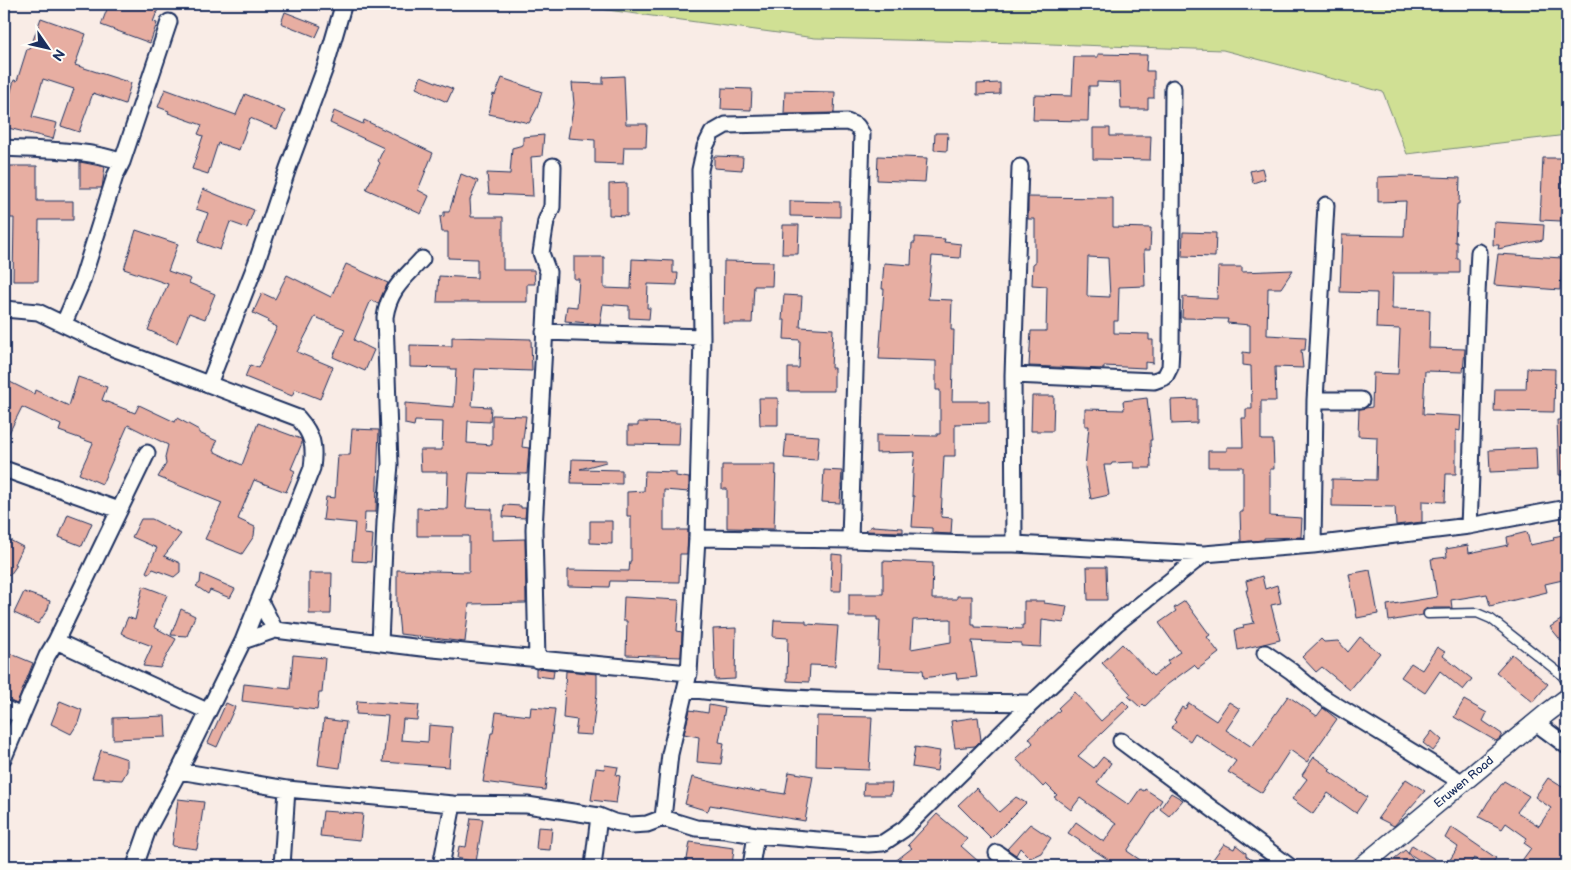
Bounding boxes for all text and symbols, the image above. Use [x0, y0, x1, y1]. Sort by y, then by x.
north arrow [22, 22, 72, 72]
text: N [48, 46, 68, 64]
street label: Eruwen Road [1431, 753, 1497, 811]

